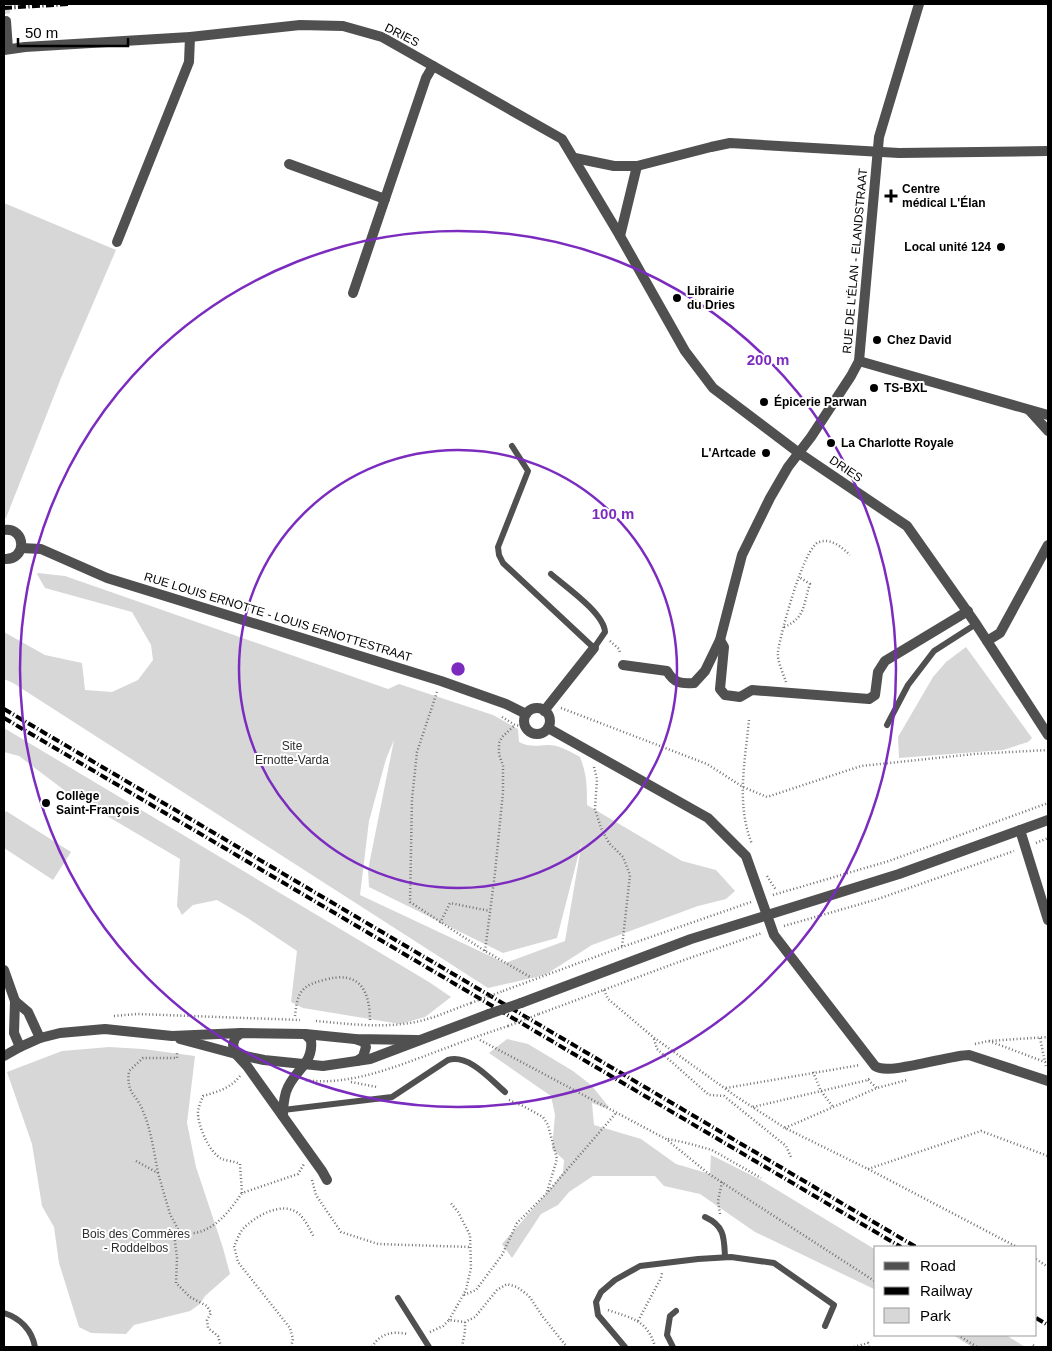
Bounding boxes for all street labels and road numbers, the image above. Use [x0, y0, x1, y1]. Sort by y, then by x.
street label: DRIES [382, 20, 422, 50]
street label: RUE DE L'ÉLAN - ELANDSTRAAT [839, 167, 870, 354]
street label: DRIES [827, 453, 865, 485]
street label: RUE LOUIS ERNOTTE - LOUIS ERNOTTESTRAAT [142, 569, 414, 665]

